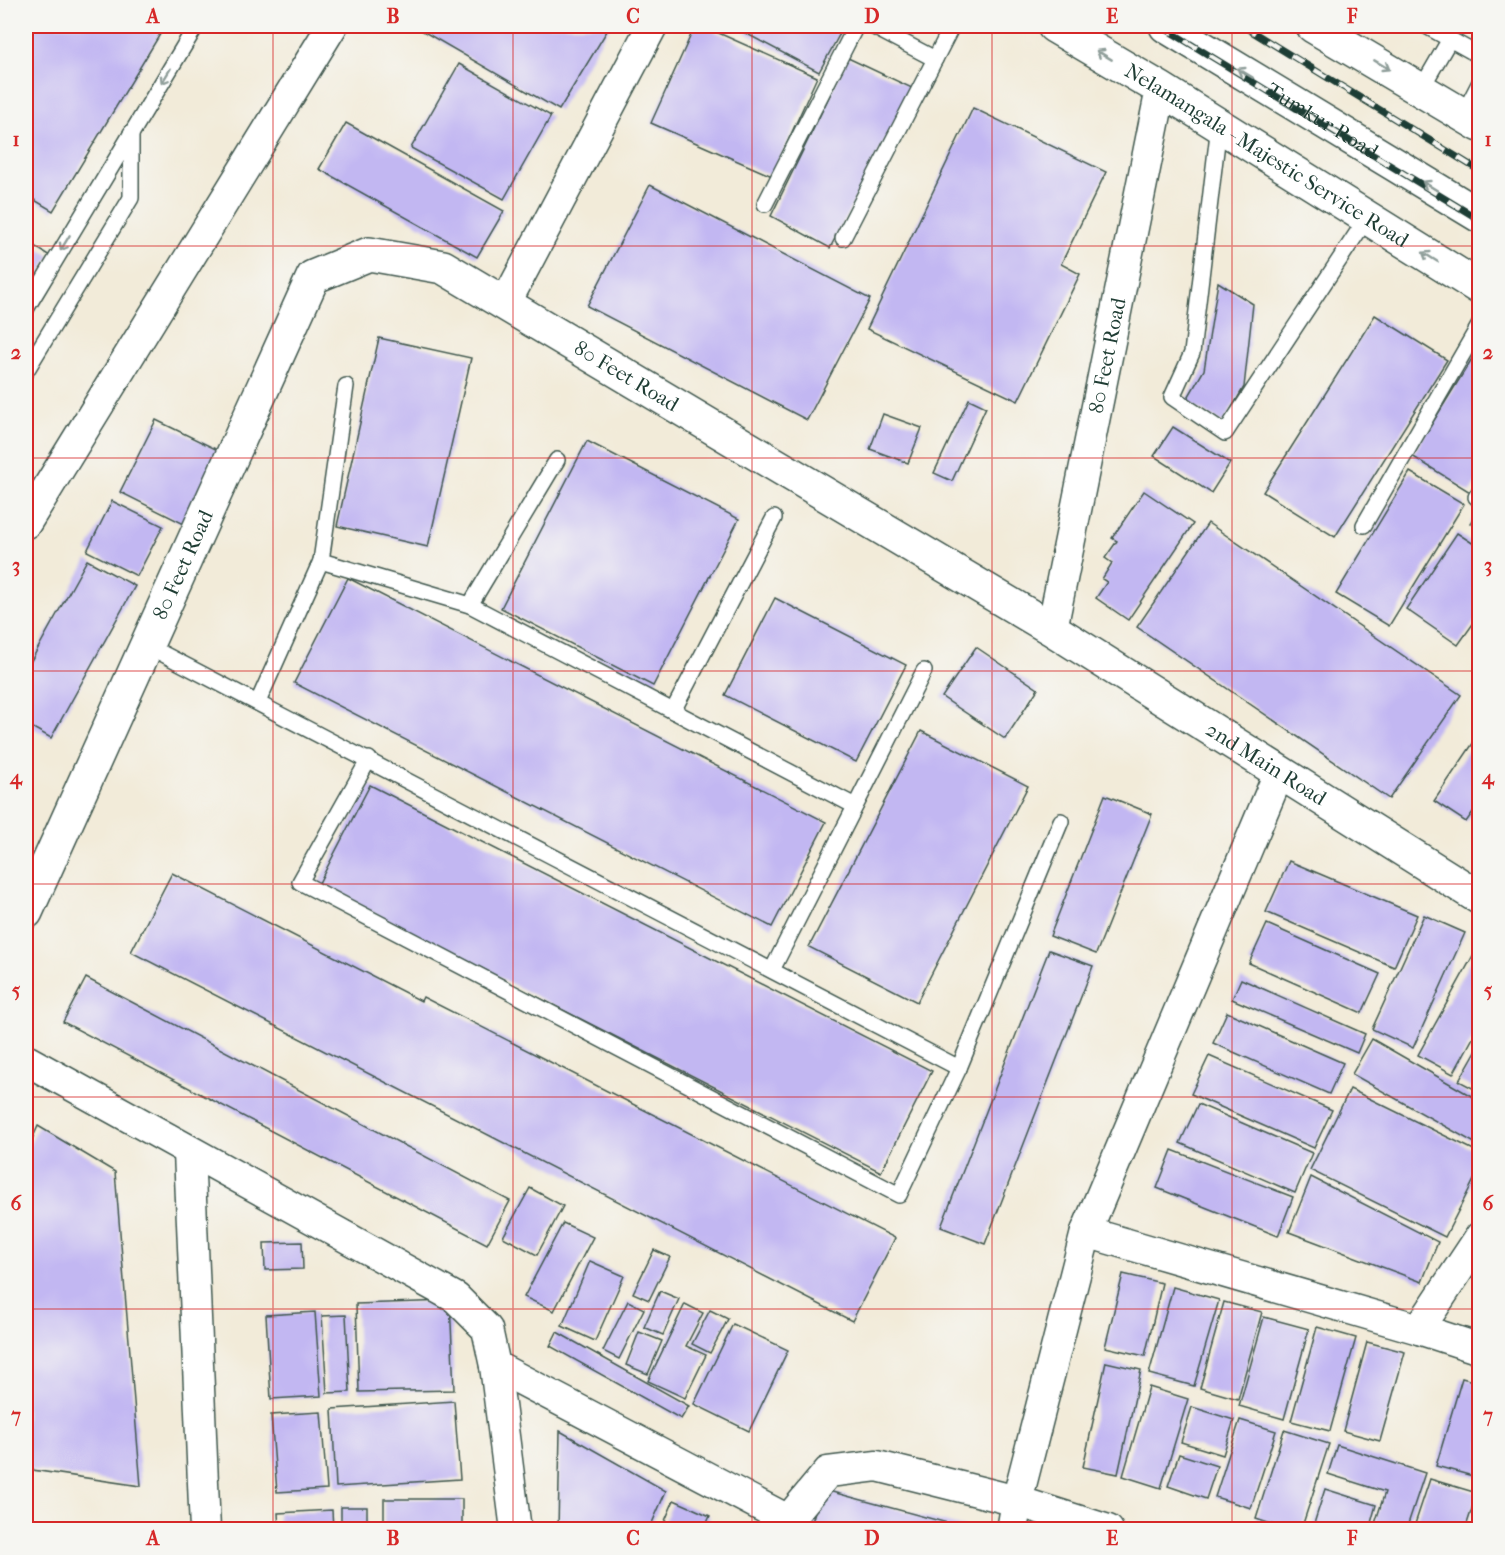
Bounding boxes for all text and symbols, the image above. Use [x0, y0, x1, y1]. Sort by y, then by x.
text: A [145, 5, 161, 28]
text: B [386, 5, 400, 28]
text: C [626, 5, 640, 28]
text: D [864, 5, 880, 28]
text: E [1106, 5, 1118, 28]
text: F [1346, 5, 1358, 28]
one-way arrow [1096, 49, 1113, 61]
street label: Nelamangala - Majestic Service Road [1121, 58, 1413, 253]
one-way arrow [1373, 60, 1390, 72]
one-way arrow [159, 67, 171, 84]
one-way arrow [1237, 67, 1254, 79]
street label: Tumkur Road [1262, 78, 1383, 164]
text: 1 [12, 128, 20, 151]
text: 1 [1484, 128, 1492, 151]
one-way arrow [1422, 179, 1439, 191]
one-way arrow [59, 234, 71, 251]
one-way arrow [1422, 251, 1439, 263]
street label: 80 Feet Road [1084, 295, 1131, 415]
street label: 80 Feet Road [570, 336, 684, 417]
text: 2 [11, 341, 21, 364]
text: 2 [1483, 341, 1493, 364]
street label: 80 Feet Road [148, 506, 218, 623]
text: 3 [12, 554, 20, 577]
text: 3 [1484, 554, 1492, 577]
street label: 2nd Main Road [1202, 717, 1331, 811]
text: 4 [9, 766, 23, 790]
text: 4 [1481, 766, 1495, 790]
text: 5 [12, 979, 21, 1002]
text: 5 [1484, 979, 1493, 1002]
text: 6 [11, 1192, 23, 1215]
text: 6 [1483, 1192, 1495, 1215]
text: 7 [10, 1404, 21, 1427]
text: 7 [1482, 1404, 1493, 1427]
text: A [145, 1527, 161, 1550]
text: B [386, 1527, 400, 1550]
text: C [626, 1527, 640, 1550]
text: D [864, 1527, 880, 1550]
text: E [1106, 1527, 1118, 1550]
text: F [1346, 1527, 1358, 1550]

